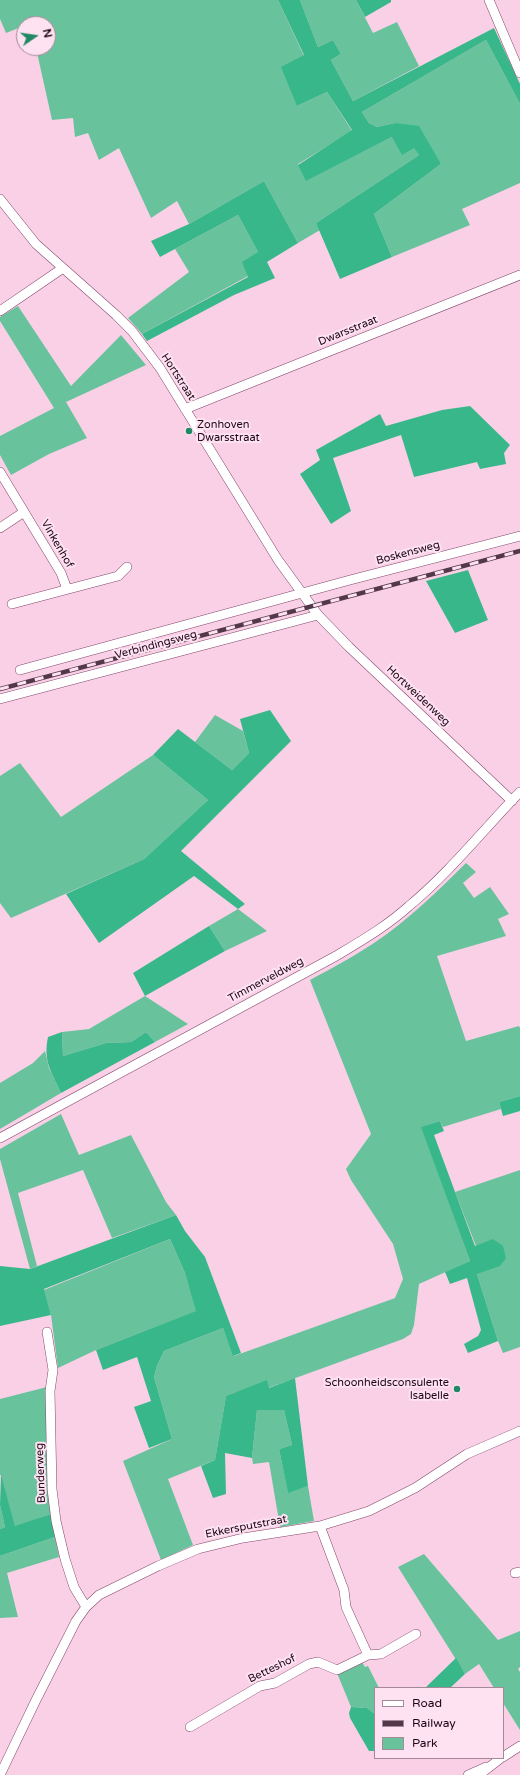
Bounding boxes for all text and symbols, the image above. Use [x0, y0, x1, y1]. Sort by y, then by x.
north arrow [16, 16, 56, 56]
text: N [40, 28, 55, 39]
street label: Dwarsstraat [316, 313, 380, 349]
street label: Hortstraat [158, 351, 198, 403]
place label: Zonhoven Dwarsstraat [197, 418, 260, 444]
marker: Zonhoven Dwarsstraat [184, 426, 194, 436]
street label: Vinkenhof [38, 518, 76, 570]
street label: Boskensweg [375, 538, 441, 568]
street label: Verbindingsweg [114, 628, 198, 662]
street label: Hortweidenweg [383, 663, 453, 729]
street label: Timmerveldweg [226, 955, 306, 1005]
place label: Schoonheidsconsulente Isabelle [325, 1376, 449, 1402]
marker: Schoonheidsconsulente Isabelle [452, 1384, 462, 1394]
street label: Bunderweg [33, 1443, 49, 1503]
street label: Ekkersputstraat [204, 1513, 288, 1541]
street label: Betteshof [246, 1652, 298, 1686]
legend [374, 1687, 504, 1759]
text: Road [412, 1696, 442, 1710]
text: Railway [412, 1716, 456, 1730]
text: Park [412, 1736, 438, 1750]

